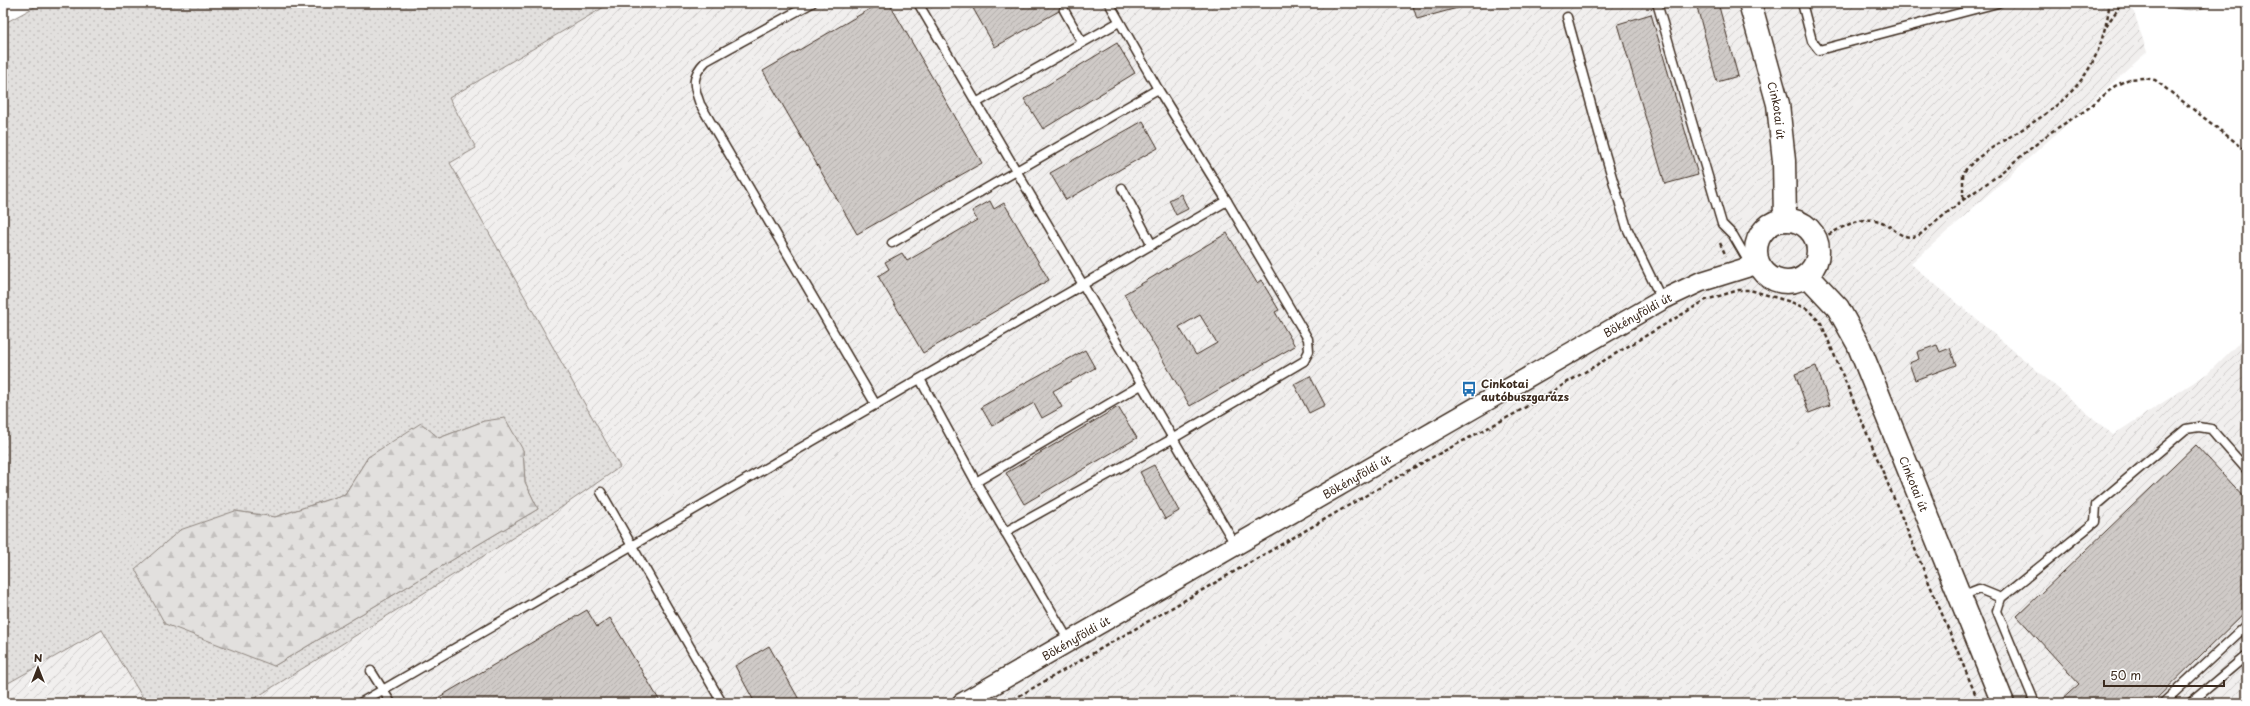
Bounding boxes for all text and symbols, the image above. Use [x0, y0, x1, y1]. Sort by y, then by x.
street label: Cinkotai út [1764, 79, 1790, 141]
street label: Bökényföldi út [1600, 288, 1675, 341]
place label: Cinkotai autóbuszgarázs [1481, 375, 1569, 405]
bus stop icon: Cinkotai autóbuszgarázs [1460, 380, 1478, 398]
street label: Bökényföldi út [1319, 449, 1394, 502]
street label: Cinkotai út [1896, 453, 1933, 514]
street label: Bökényföldi út [1038, 611, 1113, 664]
north arrow [18, 648, 58, 688]
text: N [34, 649, 43, 666]
scale bar [2104, 662, 2224, 688]
text: 50 m [2110, 666, 2141, 684]

